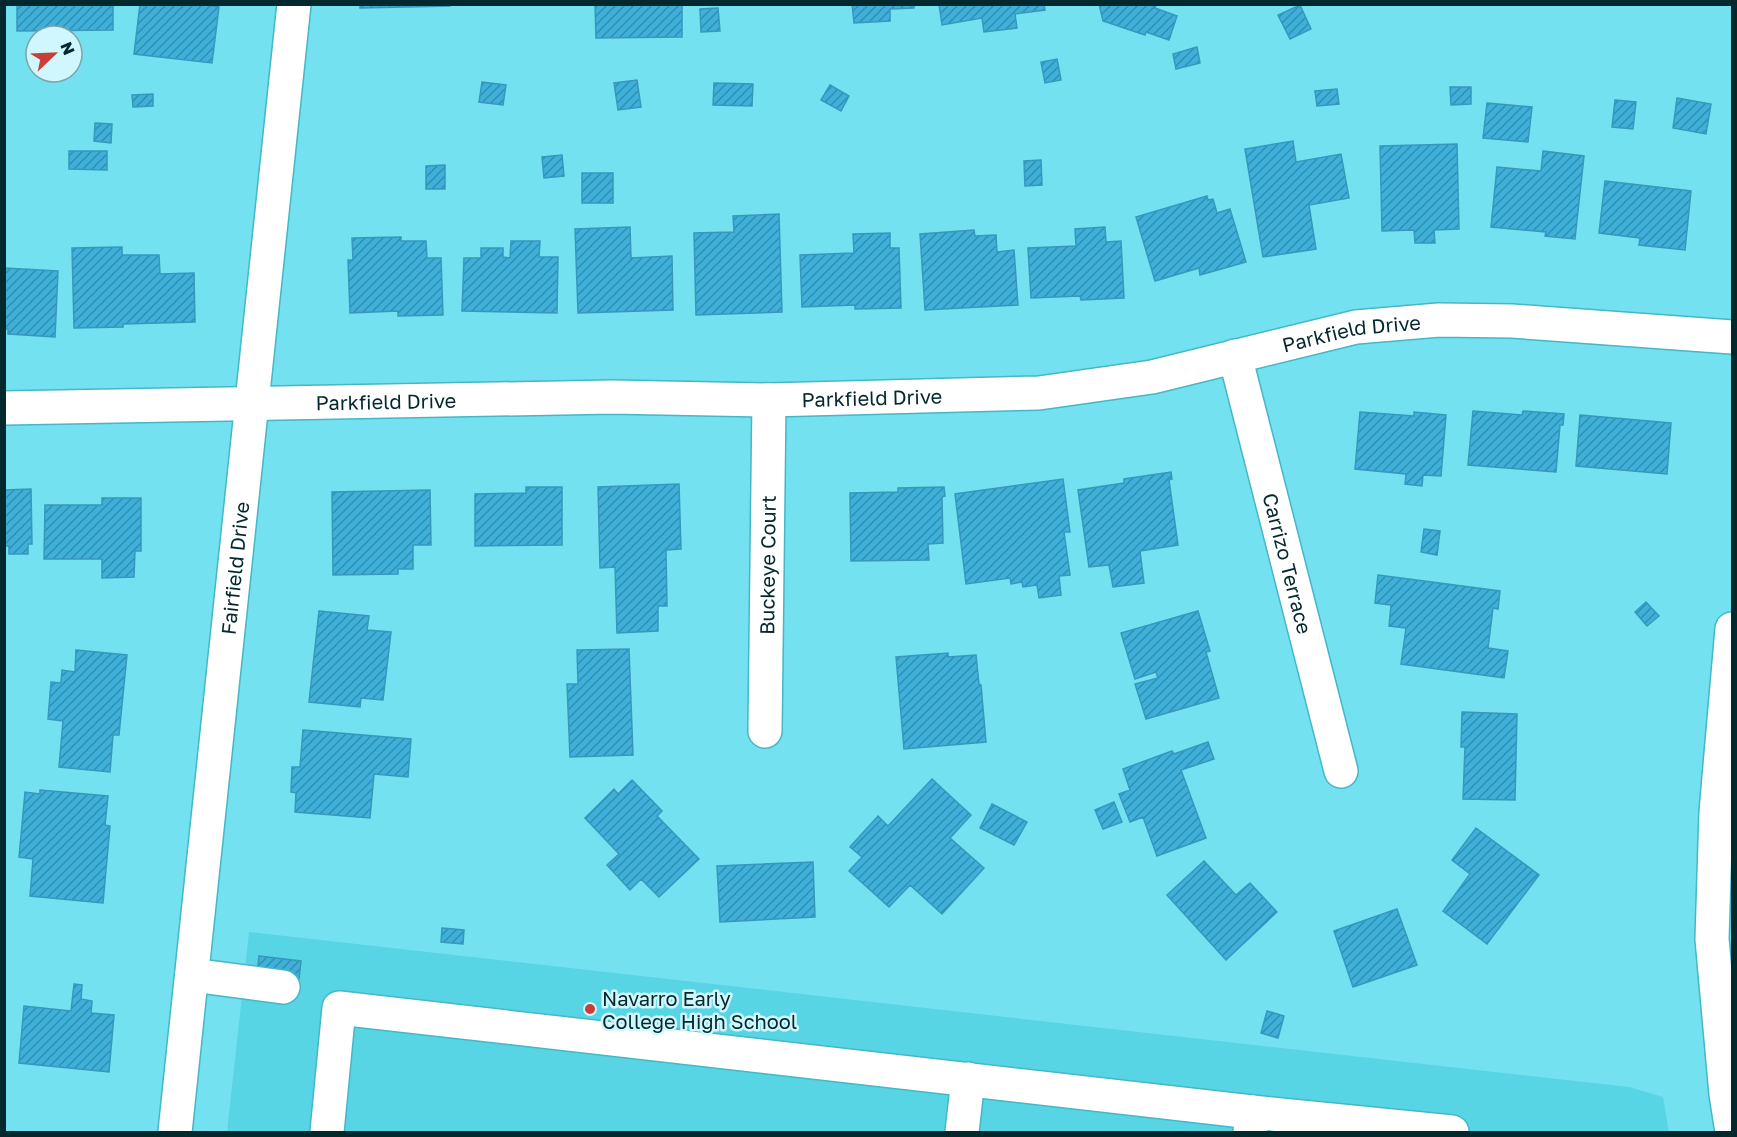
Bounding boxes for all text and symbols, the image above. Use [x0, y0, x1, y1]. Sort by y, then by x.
north arrow [24, 24, 84, 84]
text: N [56, 39, 79, 58]
street label: Parkfield Drive [1280, 310, 1422, 357]
street label: Parkfield Drive [801, 384, 943, 411]
street label: Parkfield Drive [315, 388, 457, 414]
street label: Carrizo Terrace [1258, 490, 1317, 636]
street label: Buckeye Court [754, 495, 780, 635]
street label: Fairfield Drive [216, 500, 253, 636]
place label: Navarro Early College High School [602, 986, 797, 1033]
marker: Navarro Early College High School [583, 1002, 597, 1016]

